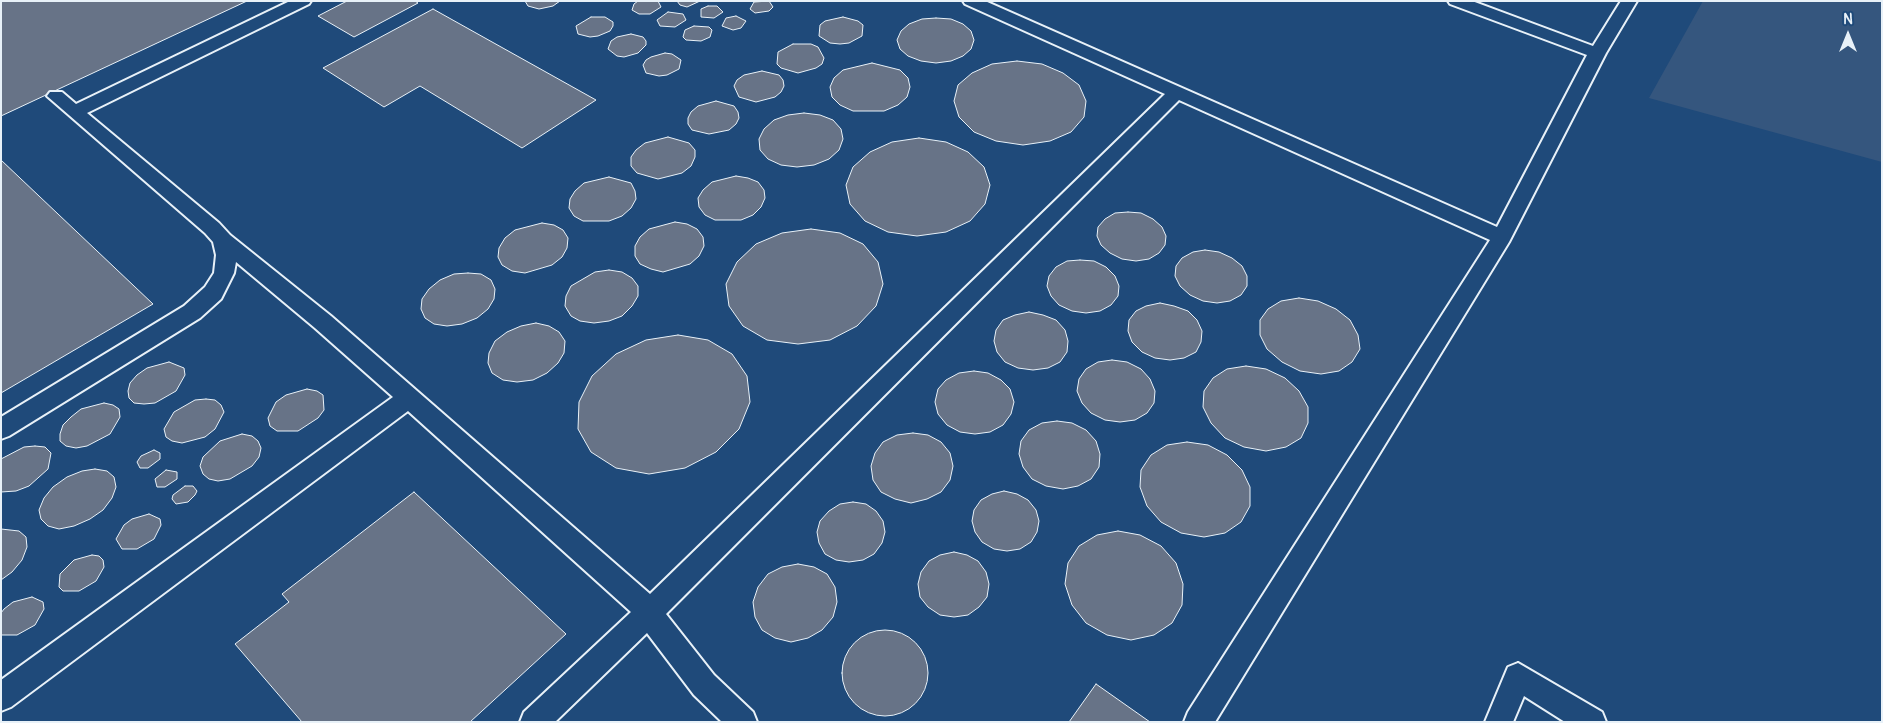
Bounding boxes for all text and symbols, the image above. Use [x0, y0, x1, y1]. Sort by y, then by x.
north arrow [1823, 10, 1873, 60]
text: N [1843, 11, 1853, 28]

